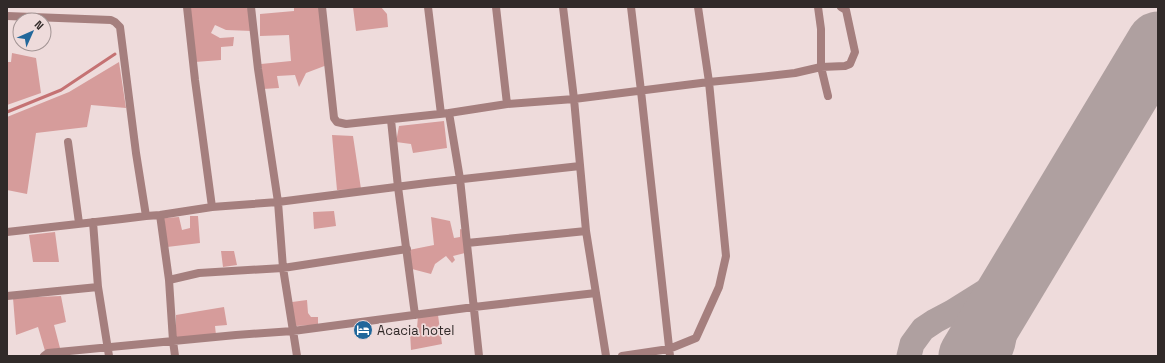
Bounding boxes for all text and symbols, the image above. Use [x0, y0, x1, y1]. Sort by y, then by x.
north arrow [12, 12, 52, 52]
text: N [32, 17, 47, 32]
hotel icon: Acacia hotel [352, 319, 374, 341]
place label: Acacia hotel [377, 322, 454, 339]

